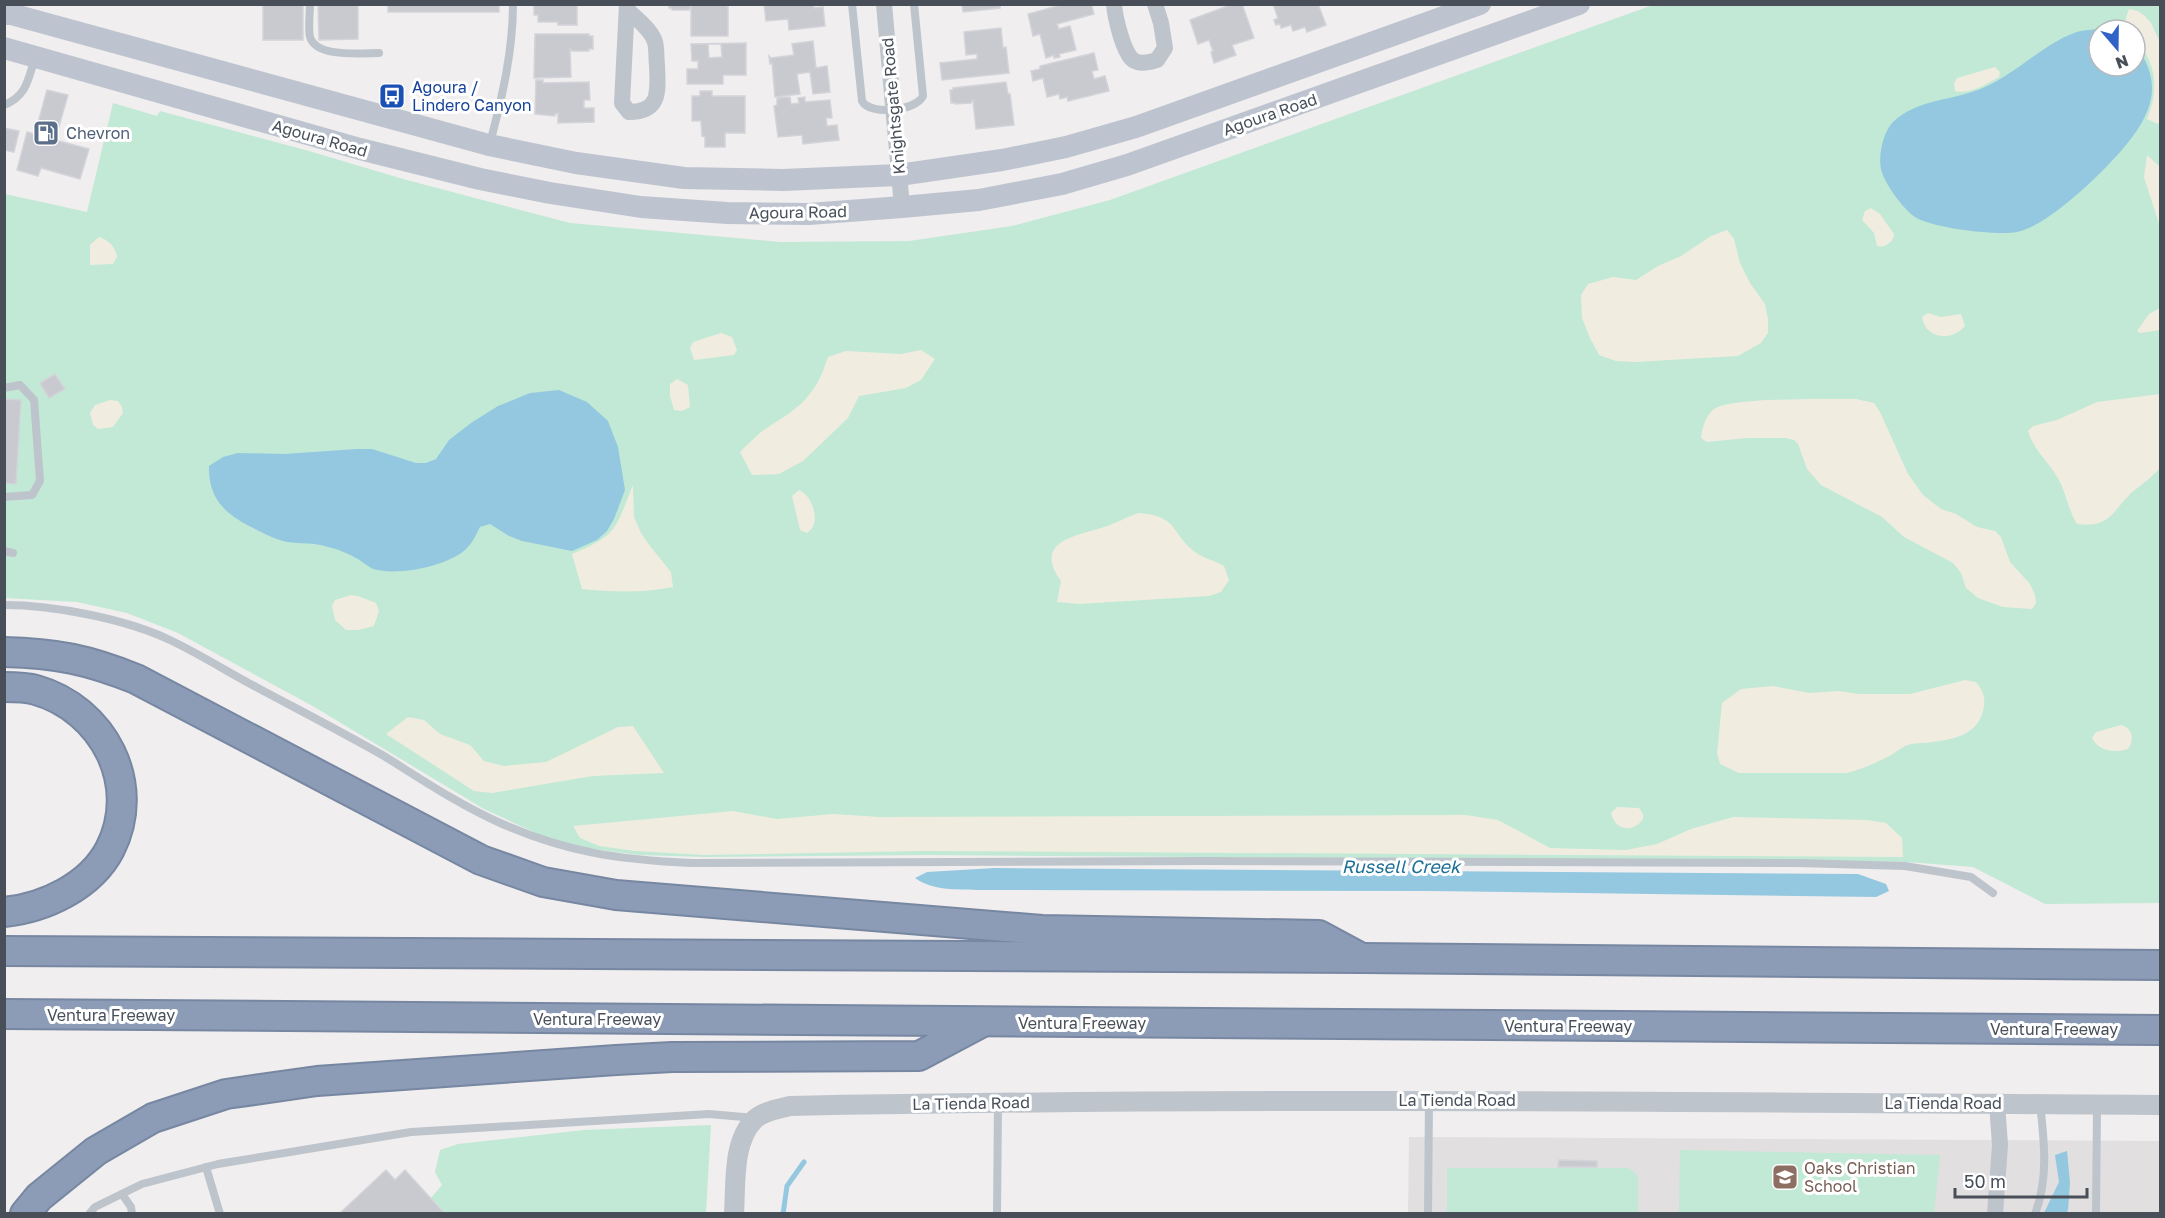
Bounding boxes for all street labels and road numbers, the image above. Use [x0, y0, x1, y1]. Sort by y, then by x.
street label: Knightsgate Road [877, 37, 909, 175]
street label: Agoura Road [1220, 89, 1320, 139]
street label: Agoura Road [270, 115, 370, 161]
street label: Agoura Road [749, 201, 847, 223]
street label: Ventura Freeway [47, 1005, 175, 1025]
street label: Ventura Freeway [533, 1009, 661, 1029]
street label: Ventura Freeway [1018, 1013, 1146, 1033]
street label: Ventura Freeway [1504, 1016, 1632, 1036]
street label: Ventura Freeway [1990, 1019, 2118, 1039]
street label: La Tienda Road [1398, 1090, 1516, 1110]
street label: La Tienda Road [912, 1092, 1030, 1114]
street label: La Tienda Road [1884, 1093, 2002, 1113]

